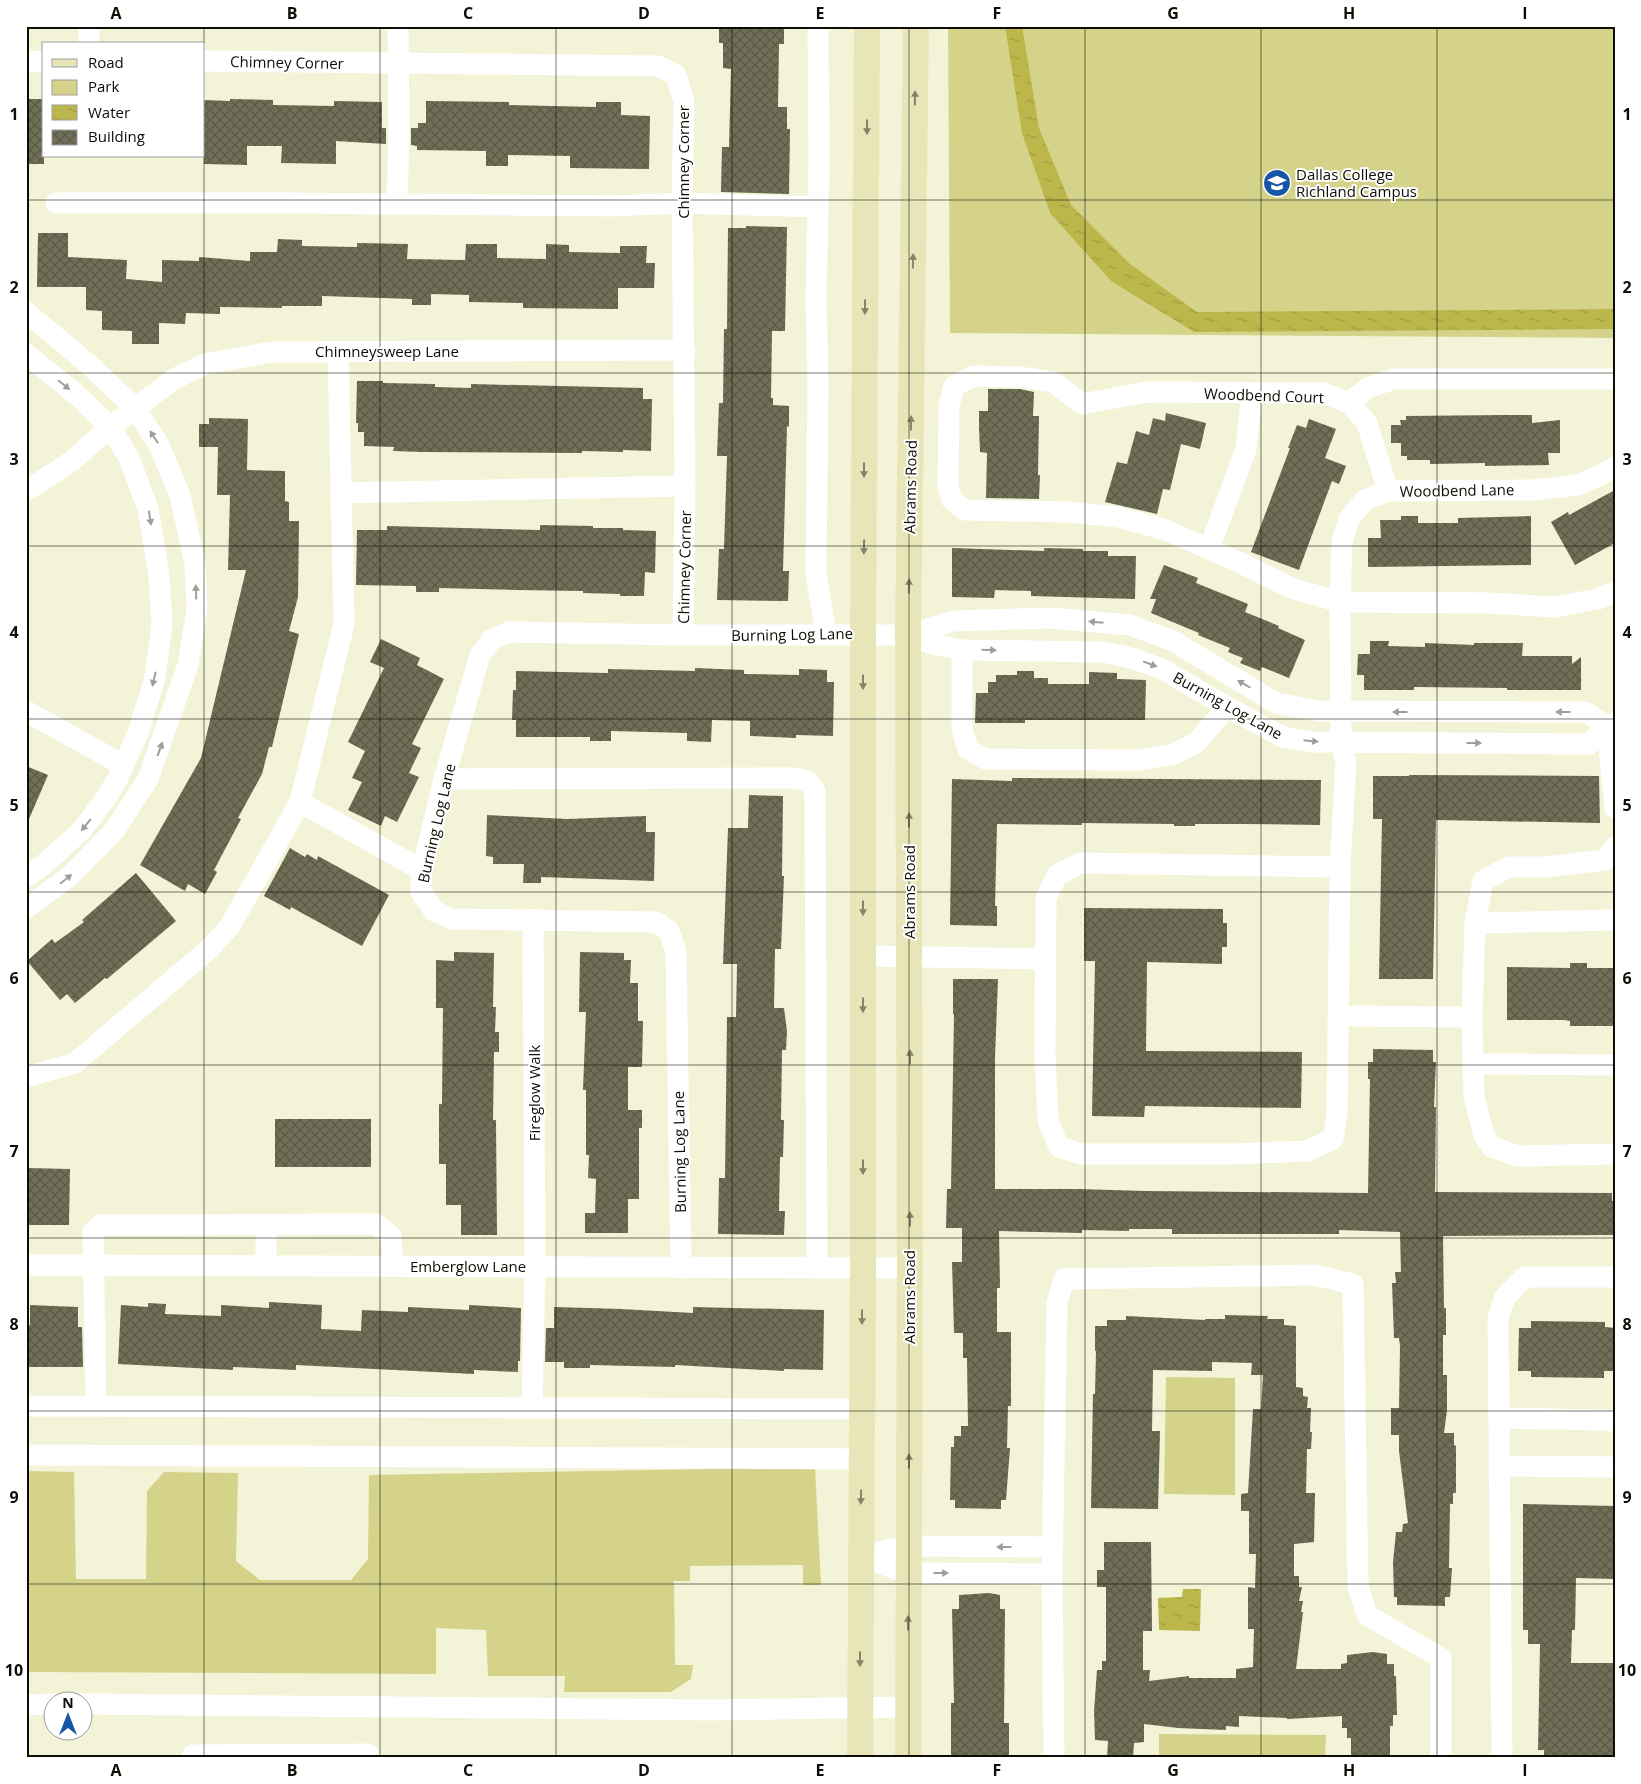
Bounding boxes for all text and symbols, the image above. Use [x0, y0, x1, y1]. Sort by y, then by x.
text: A [110, 2, 122, 24]
text: B [287, 2, 297, 24]
text: C [463, 2, 473, 24]
text: D [638, 2, 650, 24]
text: E [816, 2, 825, 24]
text: F [993, 2, 1001, 24]
text: G [1167, 2, 1179, 24]
text: H [1343, 2, 1355, 24]
text: I [1522, 2, 1528, 24]
legend [42, 42, 205, 158]
street label: Chimney Corner [230, 51, 344, 73]
text: Road [88, 52, 124, 72]
text: Park [88, 76, 119, 96]
one-way arrow [911, 90, 919, 106]
text: Water [88, 102, 130, 122]
text: 1 [9, 103, 19, 125]
text: 1 [1622, 103, 1632, 125]
street label: Chimney Corner [673, 105, 693, 219]
one-way arrow [863, 120, 871, 136]
text: Building [88, 126, 145, 146]
place label: Dallas College Richland Campus [1296, 164, 1417, 201]
school or university icon: Dallas College Richland Campus [1262, 168, 1292, 198]
one-way arrow [909, 253, 917, 269]
text: 2 [9, 276, 19, 298]
text: 2 [1622, 276, 1632, 298]
one-way arrow [861, 300, 869, 316]
street label: Chimneysweep Lane [315, 341, 459, 361]
one-way arrow [57, 379, 70, 390]
street label: Woodbend Court [1204, 383, 1324, 407]
one-way arrow [907, 415, 915, 431]
one-way arrow [149, 430, 159, 444]
street label: Abrams Road [899, 440, 921, 534]
text: 3 [9, 448, 19, 470]
text: 3 [1622, 448, 1632, 470]
one-way arrow [860, 462, 868, 478]
street label: Woodbend Lane [1399, 479, 1515, 501]
street label: Chimney Corner [673, 510, 695, 624]
one-way arrow [146, 511, 154, 527]
one-way arrow [860, 540, 868, 556]
one-way arrow [905, 578, 913, 594]
one-way arrow [192, 584, 200, 600]
one-way arrow [1088, 618, 1104, 626]
text: 4 [9, 621, 19, 643]
text: 4 [1622, 621, 1632, 643]
street label: Burning Log Lane [731, 623, 853, 645]
one-way arrow [982, 646, 998, 654]
one-way arrow [1143, 661, 1157, 669]
street label: Burning Log Lane [1170, 667, 1286, 743]
one-way arrow [150, 672, 158, 687]
one-way arrow [859, 674, 867, 690]
one-way arrow [1237, 680, 1250, 689]
one-way arrow [1392, 708, 1408, 716]
one-way arrow [1555, 708, 1571, 716]
one-way arrow [1304, 737, 1320, 745]
one-way arrow [1466, 739, 1482, 747]
one-way arrow [157, 742, 164, 757]
street label: Burning Log Lane [413, 761, 459, 885]
text: 5 [9, 794, 19, 816]
text: 5 [1622, 794, 1632, 816]
one-way arrow [905, 812, 913, 828]
one-way arrow [80, 818, 91, 831]
street label: Abrams Road [899, 845, 919, 939]
one-way arrow [59, 874, 72, 885]
one-way arrow [859, 900, 867, 916]
text: 6 [9, 967, 19, 989]
text: 6 [1622, 967, 1632, 989]
one-way arrow [859, 997, 867, 1013]
street label: Fireglow Walk [524, 1045, 544, 1141]
one-way arrow [906, 1048, 914, 1064]
street label: Burning Log Lane [668, 1091, 690, 1213]
text: 7 [9, 1140, 19, 1162]
text: 7 [1622, 1140, 1632, 1162]
one-way arrow [859, 1160, 867, 1176]
one-way arrow [906, 1211, 914, 1227]
street label: Abrams Road [899, 1250, 919, 1344]
street label: Emberglow Lane [410, 1256, 526, 1276]
one-way arrow [858, 1309, 866, 1325]
text: 8 [9, 1313, 19, 1335]
text: 8 [1622, 1313, 1632, 1335]
one-way arrow [905, 1452, 913, 1468]
text: 9 [9, 1486, 19, 1508]
text: 9 [1622, 1486, 1632, 1508]
one-way arrow [857, 1489, 865, 1505]
one-way arrow [995, 1543, 1011, 1551]
one-way arrow [934, 1569, 950, 1577]
one-way arrow [904, 1615, 912, 1631]
one-way arrow [856, 1651, 864, 1667]
text: 10 [5, 1659, 23, 1681]
text: 10 [1618, 1659, 1636, 1681]
north arrow [42, 1692, 92, 1742]
text: N [62, 1693, 74, 1712]
text: A [110, 1759, 122, 1781]
text: B [287, 1759, 297, 1781]
text: C [463, 1759, 473, 1781]
text: D [638, 1759, 650, 1781]
text: E [816, 1759, 825, 1781]
text: F [993, 1759, 1001, 1781]
text: G [1167, 1759, 1179, 1781]
text: H [1343, 1759, 1355, 1781]
text: I [1522, 1759, 1528, 1781]

